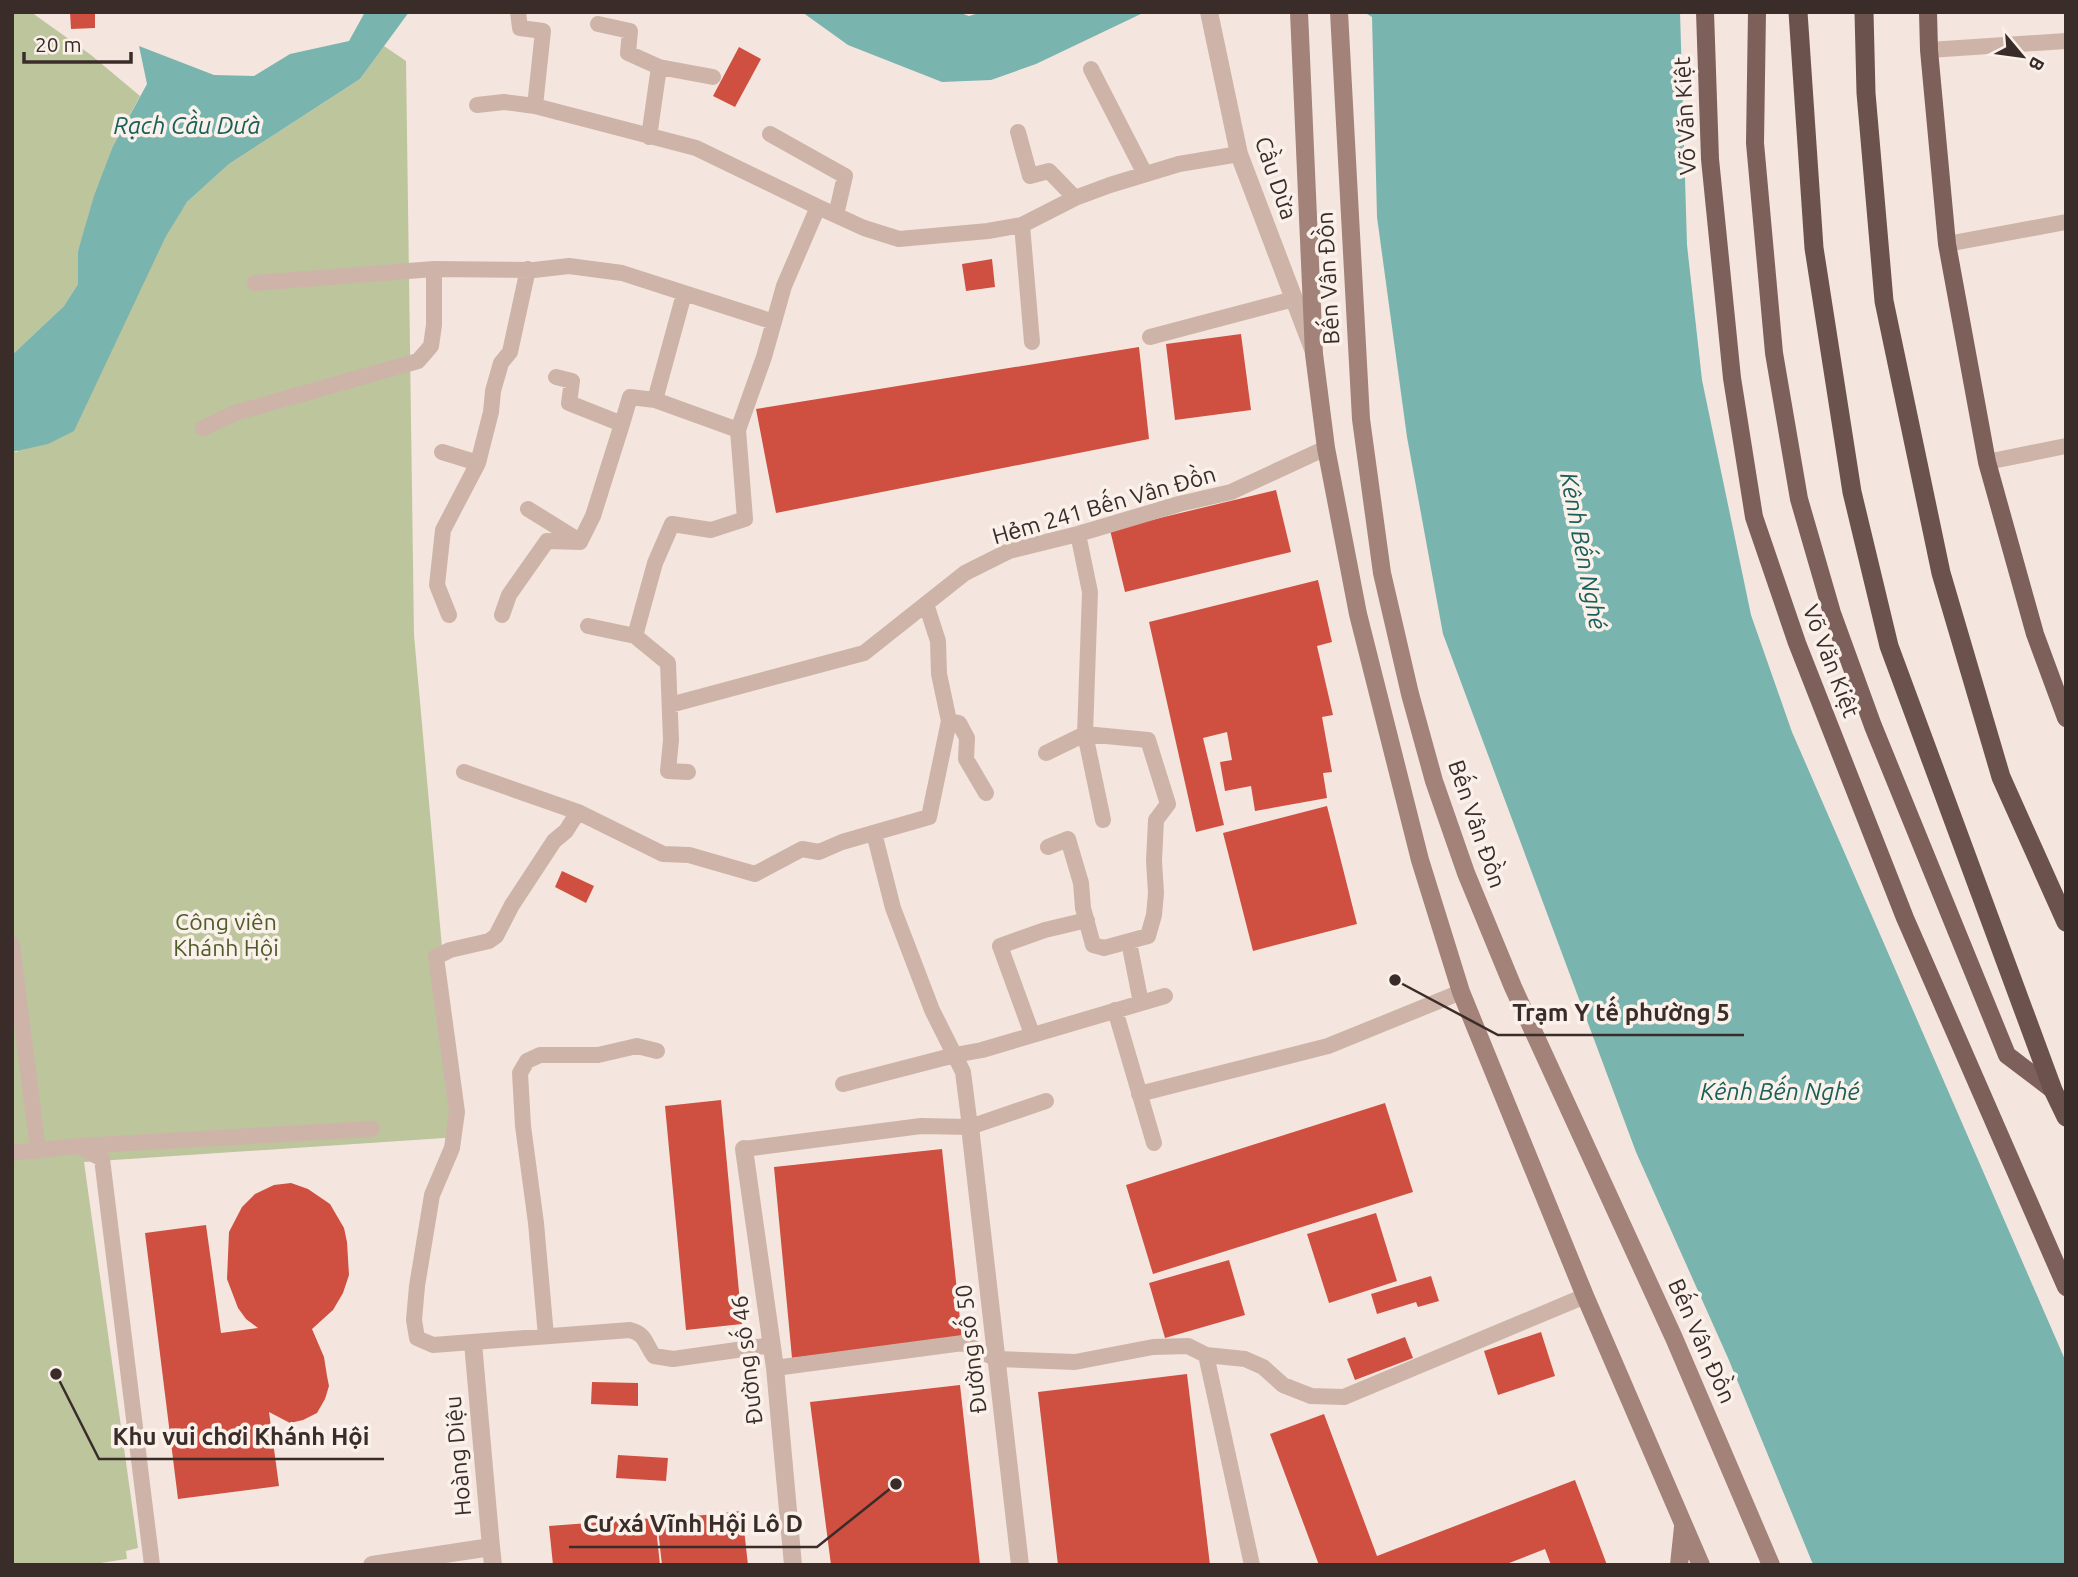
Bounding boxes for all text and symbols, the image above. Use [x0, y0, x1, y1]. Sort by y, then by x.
scale bar [24, 21, 131, 65]
north arrow [1987, 21, 2057, 91]
text: 20 m [35, 32, 82, 56]
text: B [2024, 53, 2050, 75]
street label: Võ Văn Kiệt [1669, 56, 1700, 176]
water label: Rạch Cầu Dừa [114, 108, 261, 139]
street label: Cầu Dừa [1251, 132, 1305, 223]
street label: Bến Vân Đồn [1309, 211, 1343, 345]
street label: Hẻm 241 Bến Vân Đồn [988, 458, 1219, 548]
water label: Kênh Bến Nghé [1555, 469, 1616, 632]
street label: Võ Văn Kiệt [1799, 601, 1864, 721]
street label: Bến Vân Đồn [1444, 756, 1514, 891]
park label: Công viên Khánh Hội [173, 909, 279, 960]
callout: Trạm Y tế phường 5 [1498, 990, 1744, 1035]
text: Trạm Y tế phường 5 [1512, 995, 1730, 1026]
water label: Kênh Bến Nghé [1700, 1074, 1860, 1105]
street label: Bến Vân Đồn [1664, 1274, 1743, 1407]
street label: Đường số 50 [948, 1283, 991, 1415]
street label: Đường số 46 [724, 1294, 767, 1426]
street label: Hoàng Diệu [440, 1395, 475, 1517]
callout: Khu vui chơi Khánh Hội [99, 1414, 384, 1459]
text: Khu vui chơi Khánh Hội [113, 1423, 369, 1450]
callout: Cư xá Vĩnh Hội Lô D [569, 1502, 817, 1547]
text: Cư xá Vĩnh Hội Lô D [583, 1510, 803, 1537]

